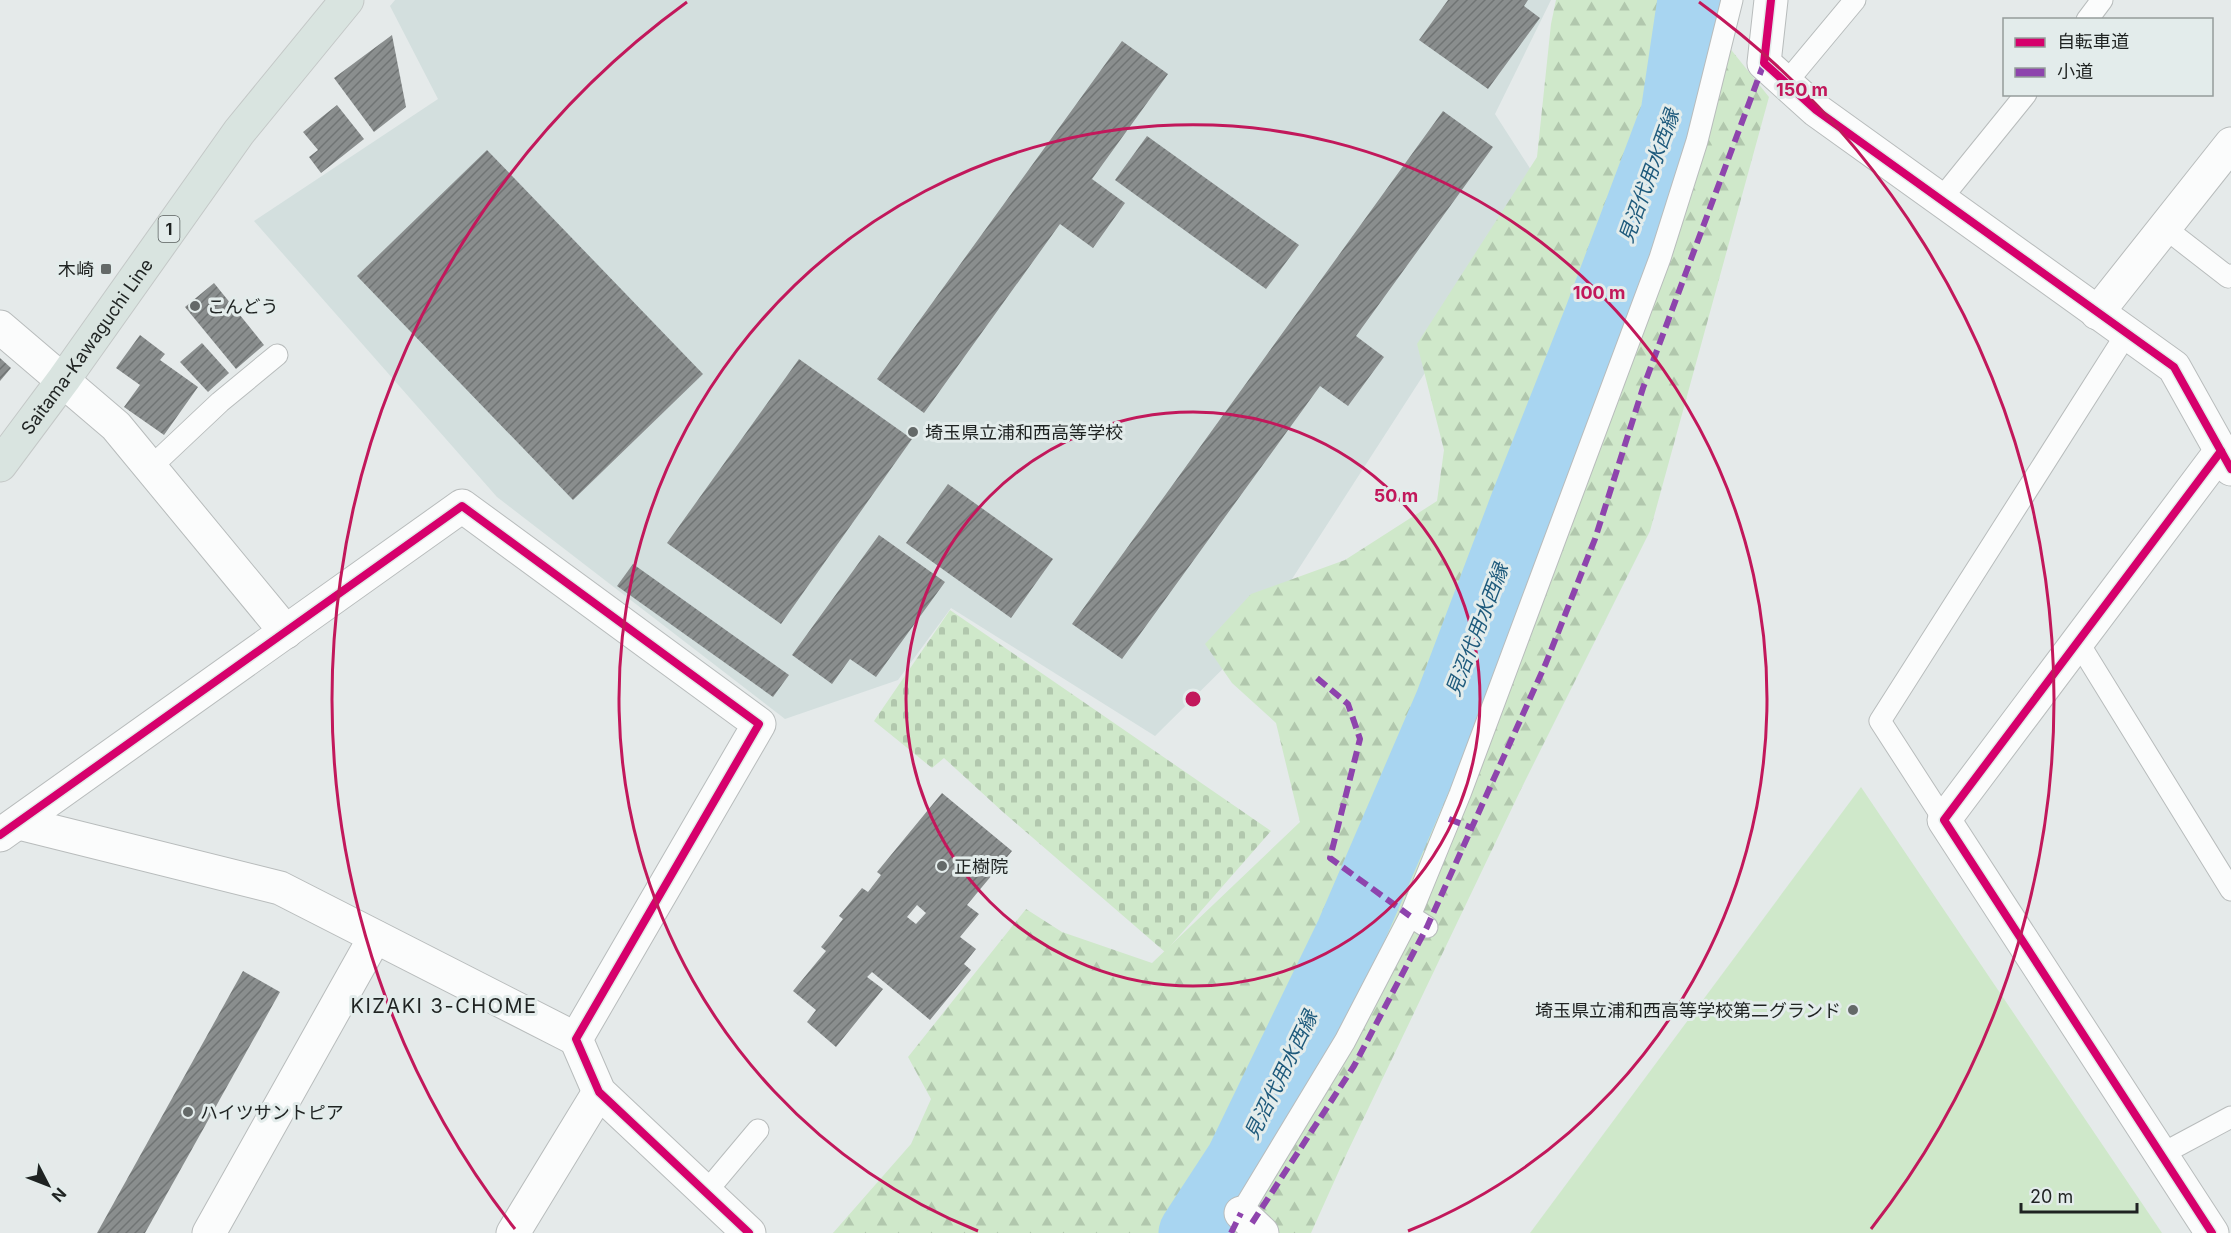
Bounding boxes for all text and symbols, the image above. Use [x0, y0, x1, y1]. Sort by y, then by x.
legend [2003, 18, 2213, 96]
text: 自転車道 [2057, 31, 2129, 52]
text: 小道 [2057, 61, 2093, 82]
text: 150 m [1776, 79, 1828, 100]
water label: 見沼代用水西縁 [1614, 104, 1685, 246]
road number: 1 [158, 216, 180, 242]
street label: Saitama-Kawaguchi Line [16, 254, 157, 438]
place label: 木崎 [58, 259, 94, 280]
marker: 木崎 [99, 262, 113, 276]
text: 100 m [1573, 282, 1625, 303]
place label: こんどう [207, 296, 278, 317]
marker: こんどう [188, 299, 202, 313]
place label: 埼玉県立浦和西高等学校 [925, 422, 1123, 443]
marker: 埼玉県立浦和西高等学校 [906, 425, 920, 439]
text: 50 m [1374, 485, 1418, 506]
water label: 見沼代用水西縁 [1441, 558, 1514, 700]
centre of rings [1183, 689, 1203, 709]
place label: 正樹院 [954, 856, 1008, 877]
marker: 正樹院 [935, 859, 949, 873]
district label: KIZAKI 3-CHOME [350, 994, 538, 1018]
place label: 埼玉県立浦和西高等学校第二グランド [1535, 1000, 1841, 1021]
marker: 埼玉県立浦和西高等学校第二グランド [1846, 1003, 1860, 1017]
water label: 見沼代用水西縁 [1240, 1005, 1323, 1143]
place label: ハイツサントピア [200, 1102, 344, 1123]
marker: ハイツサントピア [181, 1105, 195, 1119]
north arrow [18, 1155, 78, 1215]
scale bar [2021, 1176, 2136, 1214]
text: N [48, 1184, 71, 1206]
text: 20 m [2030, 1186, 2073, 1207]

